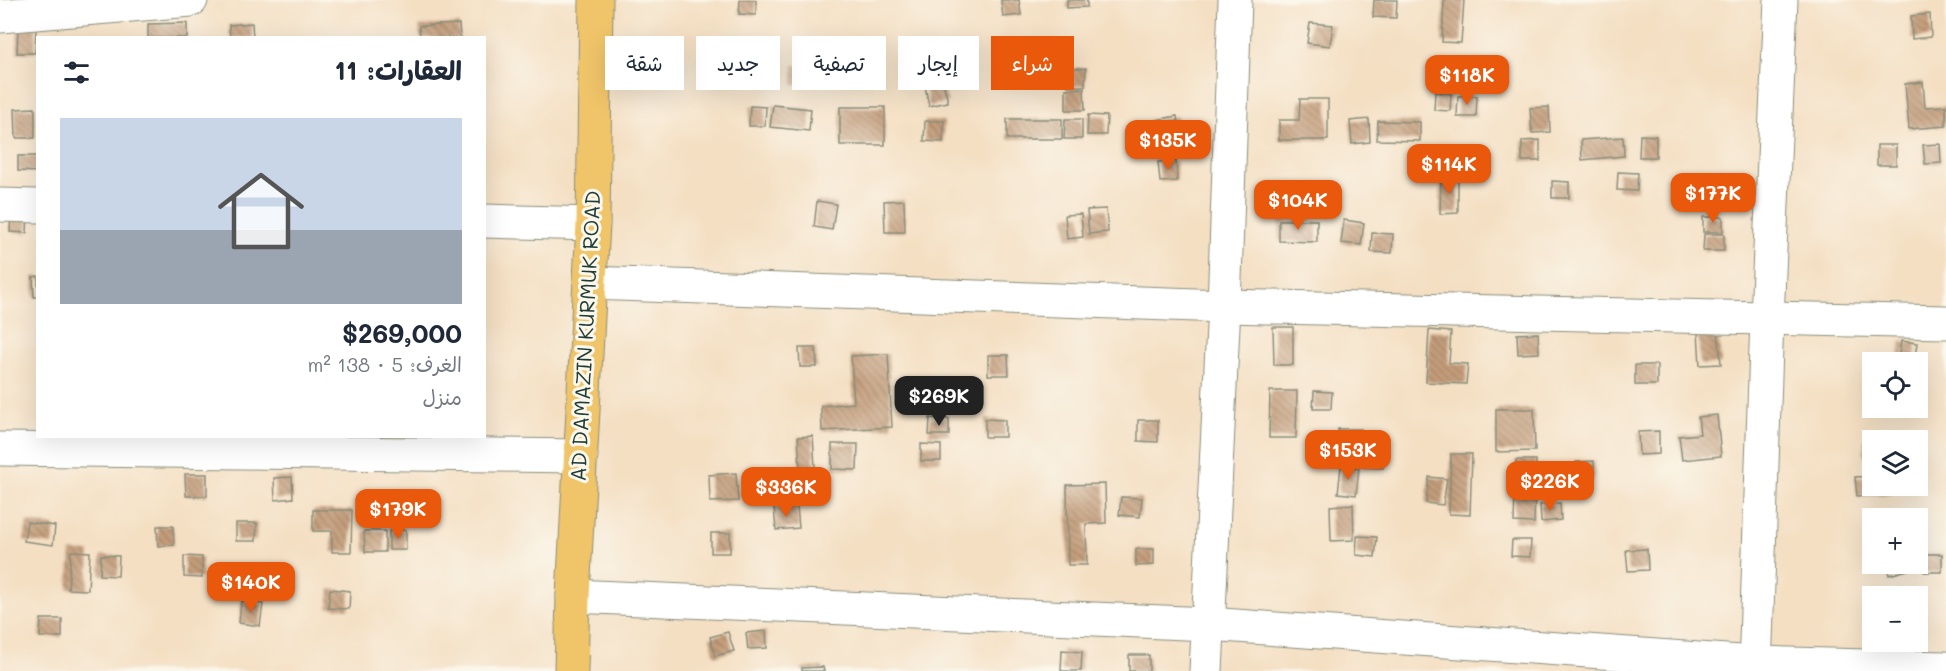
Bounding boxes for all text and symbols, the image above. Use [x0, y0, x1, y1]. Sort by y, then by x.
chip: شقة [605, 36, 684, 90]
chip: جديد [696, 36, 780, 90]
chip: تصفية [792, 36, 886, 90]
chip: إيجار [898, 36, 979, 90]
chip: شراء [991, 36, 1074, 90]
text: العقارات: 11 [334, 53, 462, 87]
pin: $118K [1425, 55, 1509, 106]
icon: filters [60, 56, 93, 89]
text: $118K [1439, 61, 1495, 87]
pin: $135K [1126, 120, 1210, 171]
text: $135K [1139, 126, 1197, 152]
pin: $114K [1407, 144, 1491, 195]
text: $114K [1421, 150, 1477, 176]
icon: home [207, 157, 315, 265]
pin: $177K [1671, 173, 1755, 224]
text: $177K [1685, 179, 1741, 205]
pin: $104K [1256, 180, 1340, 231]
text: $104K [1268, 186, 1328, 212]
street label: AD DAMAZIN KURMUK ROAD [563, 190, 606, 482]
text: $269,000 [342, 316, 462, 350]
text: الغرف: 5 · 138 m² [307, 351, 462, 377]
map controls [1862, 352, 1928, 652]
button: locate [1862, 352, 1928, 418]
pin: $269K [897, 376, 981, 427]
text: $269K [909, 382, 969, 408]
text: منزل [423, 384, 462, 410]
pin: $153K [1306, 430, 1390, 481]
button: layers [1862, 430, 1928, 496]
text: $153K [1319, 436, 1377, 462]
pin: $226K [1508, 461, 1592, 512]
pin: $336K [744, 467, 828, 518]
text: $226K [1520, 467, 1580, 493]
text: $336K [755, 473, 817, 499]
pin: $179K [356, 489, 440, 540]
text: $179K [369, 495, 427, 521]
button: + [1862, 508, 1928, 574]
pin: $140K [209, 562, 293, 613]
text: $140K [221, 568, 281, 594]
button: − [1862, 586, 1928, 652]

